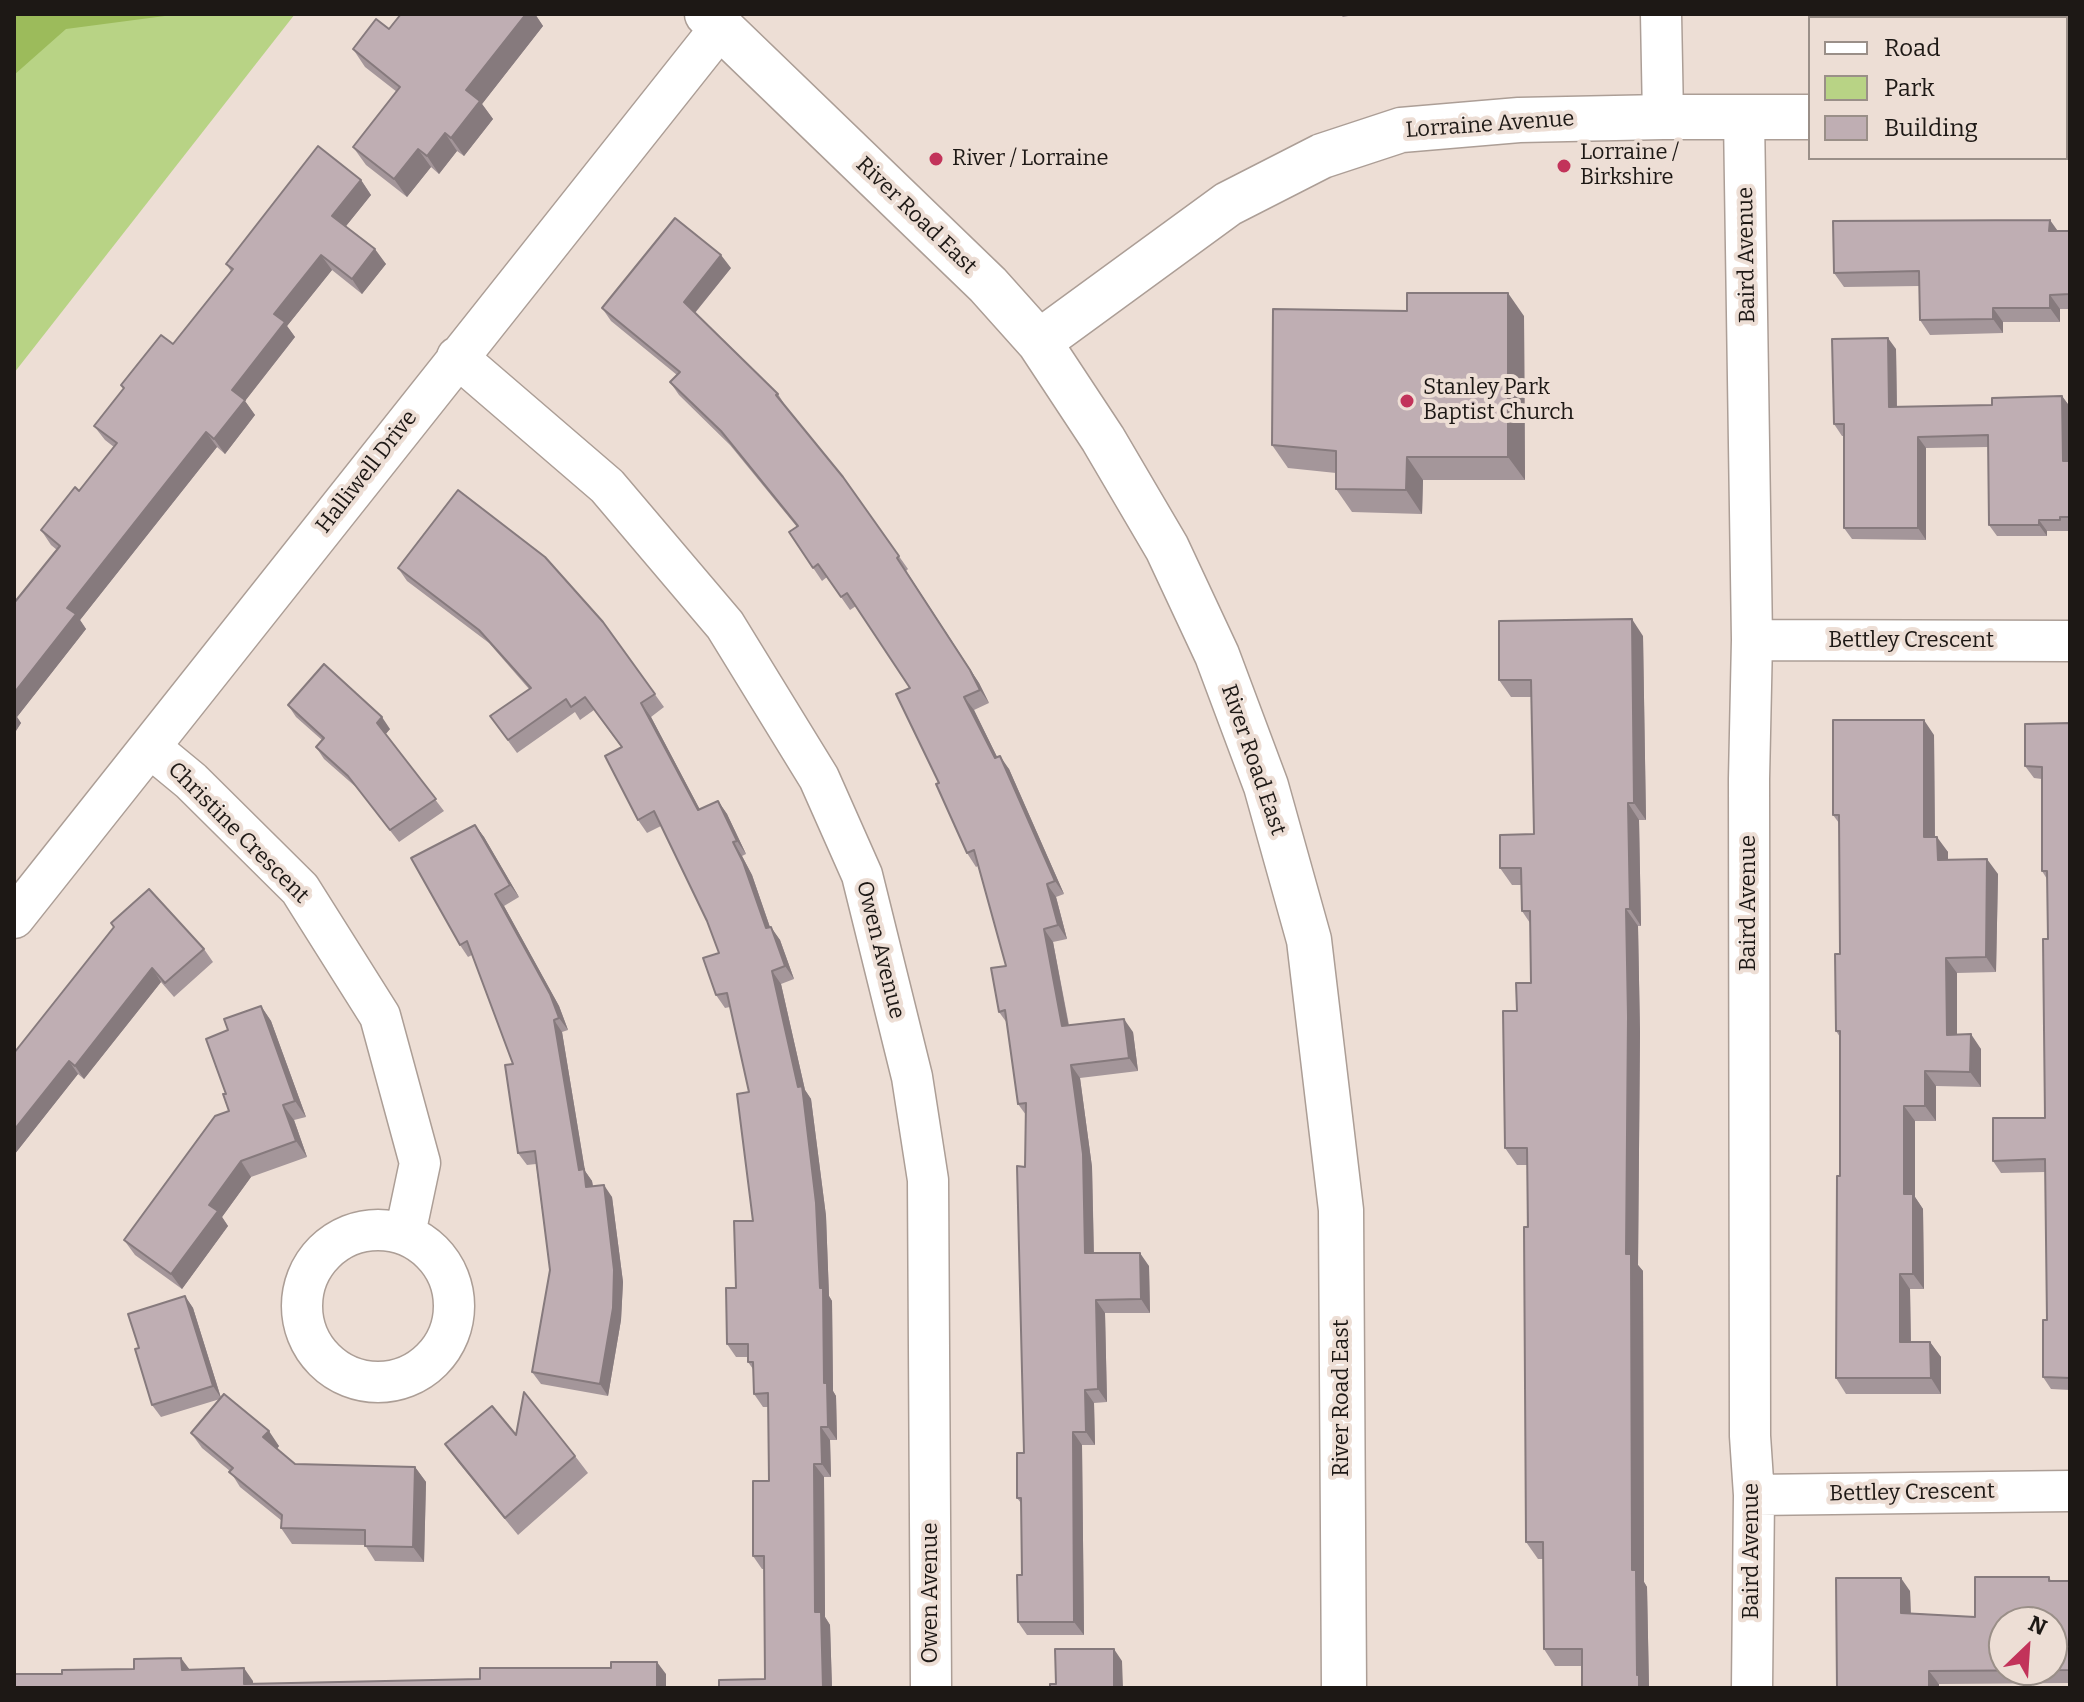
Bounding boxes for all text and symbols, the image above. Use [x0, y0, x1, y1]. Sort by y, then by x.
legend [1808, 16, 2068, 160]
text: Road [1884, 34, 1940, 62]
text: Park [1884, 74, 1935, 102]
street label: Lorraine Avenue [1405, 106, 1575, 144]
text: Building [1884, 114, 1978, 142]
place label: Lorraine / Birkshire [1580, 140, 1679, 192]
place label: River / Lorraine [952, 146, 1109, 172]
marker: River / Lorraine [927, 150, 945, 168]
street label: River Road East [850, 152, 982, 280]
marker: Lorraine / Birkshire [1555, 157, 1573, 175]
street label: Baird Avenue [1733, 187, 1761, 323]
place label: Stanley Park Baptist Church [1423, 375, 1574, 426]
marker: Stanley Park Baptist Church [1398, 392, 1416, 410]
street label: Halliwell Drive [311, 405, 423, 539]
street label: Bettley Crescent [1828, 628, 1994, 654]
street label: River Road East [1215, 681, 1291, 839]
street label: Christine Crescent [162, 757, 314, 909]
street label: Baird Avenue [1736, 835, 1762, 971]
street label: Owen Avenue [850, 878, 910, 1022]
street label: River Road East [1329, 1319, 1355, 1477]
street label: Bettley Crescent [1829, 1478, 1995, 1508]
street label: Baird Avenue [1739, 1483, 1765, 1619]
street label: Owen Avenue [918, 1523, 944, 1663]
north arrow [1988, 1606, 2068, 1686]
text: N [2024, 1610, 2051, 1641]

